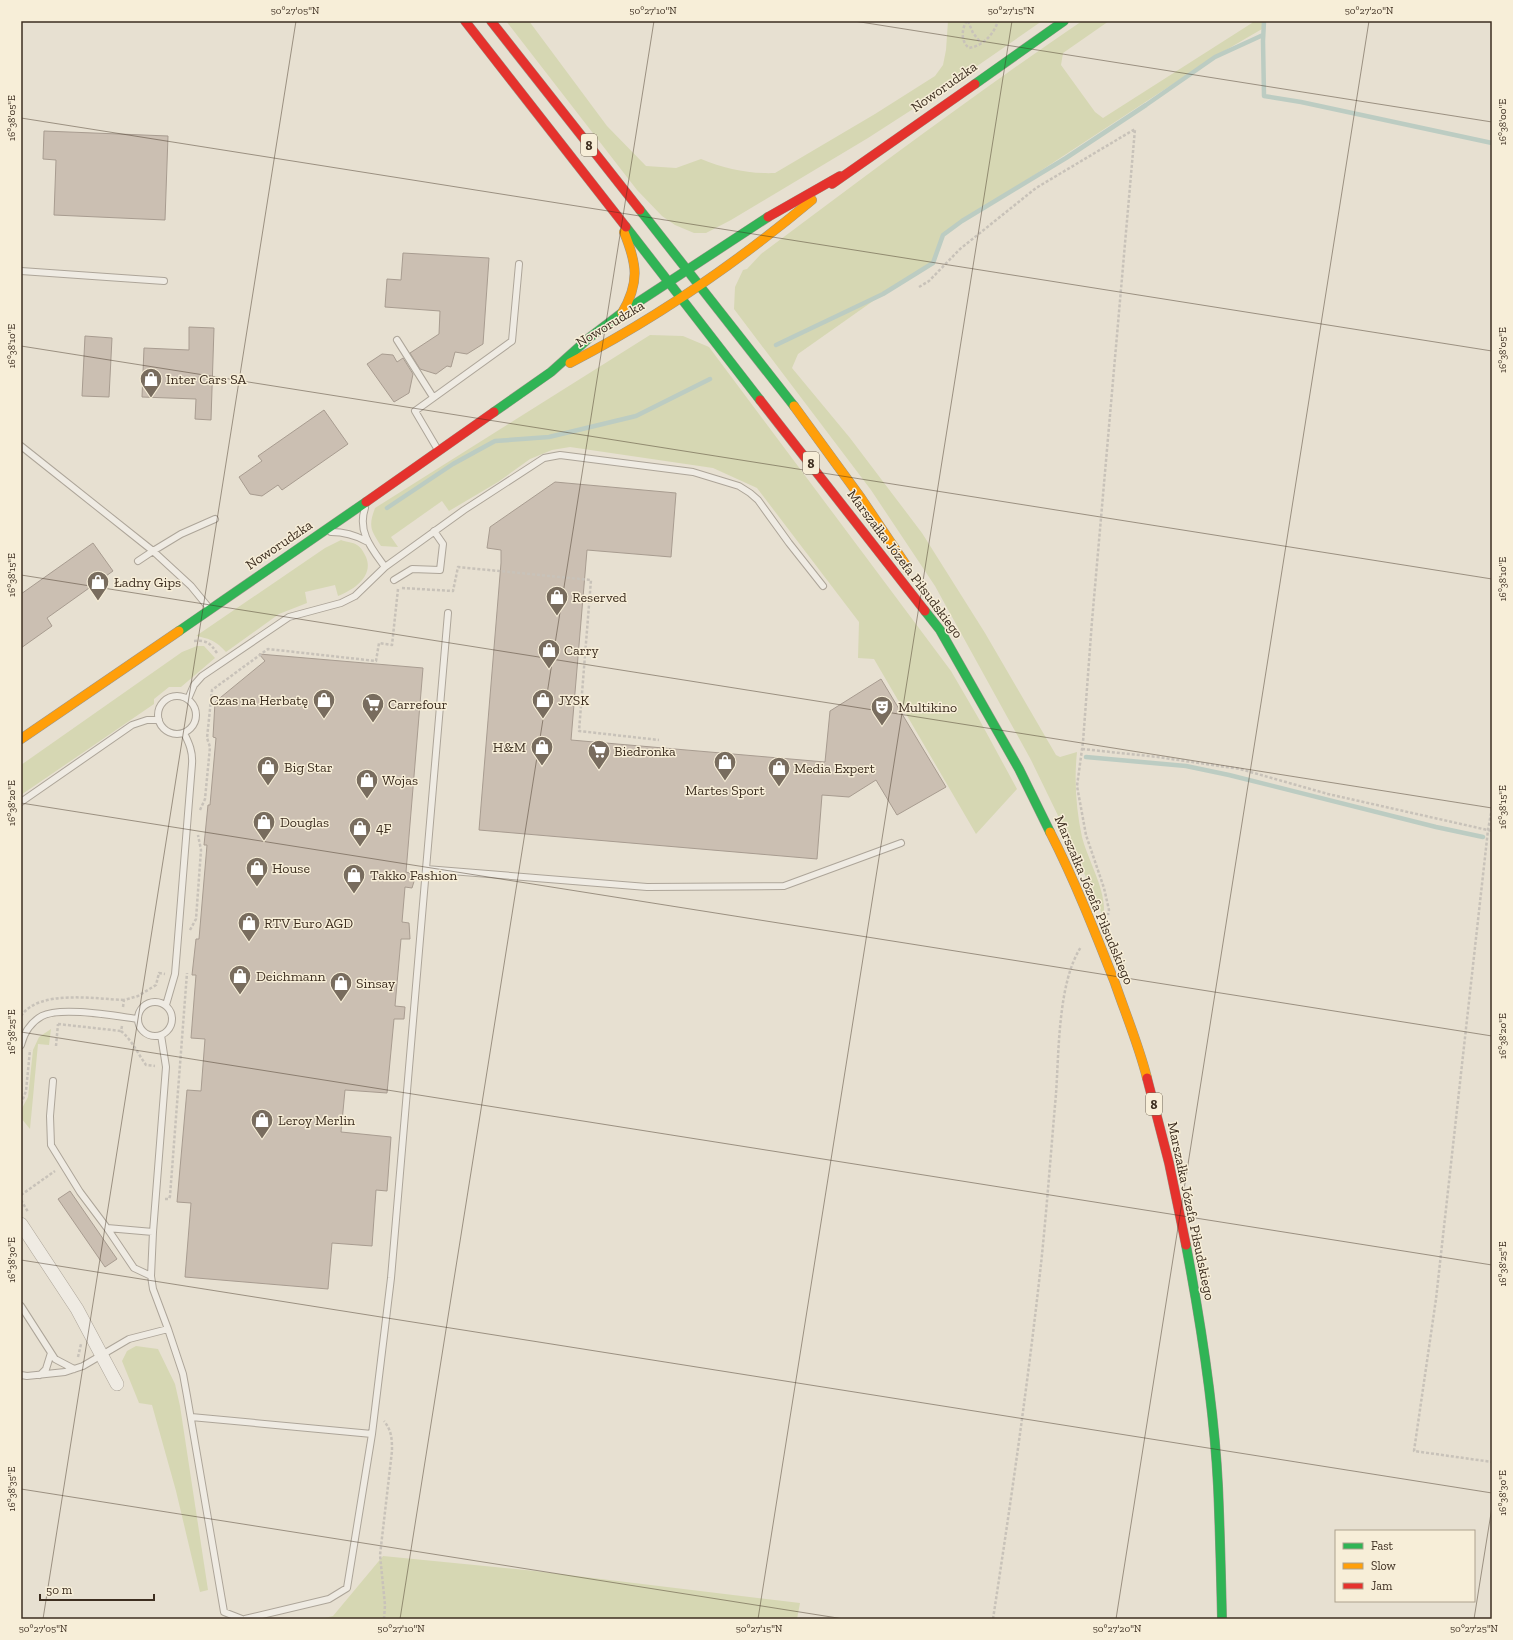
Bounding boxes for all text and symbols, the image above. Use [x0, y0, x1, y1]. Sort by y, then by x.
text: 50°27'05"N [271, 5, 320, 17]
text: 50°27'10"N [629, 5, 677, 17]
text: 50°27'15"N [988, 5, 1035, 17]
text: 50°27'20"N [1345, 5, 1394, 17]
street label: Noworudzka [908, 58, 981, 116]
text: 16°38'05"E [6, 95, 18, 141]
text: 16°38'00"E [1497, 99, 1509, 145]
road number: 8 [581, 134, 597, 156]
street label: Noworudzka [573, 297, 647, 351]
text: 16°38'10"E [6, 324, 18, 368]
text: 16°38'05"E [1497, 327, 1509, 373]
shop icon: Inter Cars SA [138, 366, 164, 399]
place label: Inter Cars SA [166, 371, 247, 388]
road number: 8 [803, 452, 819, 474]
street label: Marszałka Józefa Piłsudskiego [843, 486, 967, 642]
street label: Noworudzka [242, 516, 316, 574]
text: 16°38'15"E [6, 553, 18, 597]
text: 16°38'10"E [1497, 557, 1509, 601]
shop icon: Ładny Gips [85, 569, 111, 602]
place label: Ładny Gips [114, 574, 181, 591]
shop icon: Reserved [544, 584, 570, 617]
place label: Reserved [572, 589, 627, 606]
shop icon: Carry [536, 637, 562, 670]
place label: Carry [564, 642, 600, 659]
shop icon: Czas na Herbatę [311, 687, 337, 720]
shop icon: JYSK [530, 687, 556, 720]
supermarket icon: Carrefour [360, 691, 386, 724]
place label: Czas na Herbatę [210, 692, 308, 709]
place label: JYSK [558, 692, 589, 709]
theatre icon: Multikino [869, 694, 895, 727]
place label: Carrefour [388, 696, 448, 713]
place label: Multikino [898, 699, 957, 716]
shop icon: H&M [529, 734, 555, 767]
supermarket icon: Biedronka [586, 738, 612, 771]
place label: H&M [493, 739, 526, 756]
place label: Biedronka [614, 743, 676, 760]
shop icon: Martes Sport [712, 749, 738, 782]
shop icon: Big Star [255, 754, 281, 787]
shop icon: Media Expert [766, 755, 792, 788]
place label: Big Star [284, 759, 333, 776]
place label: Media Expert [794, 760, 876, 777]
shop icon: Wojas [354, 767, 380, 800]
place label: Wojas [382, 772, 418, 789]
text: 16°38'20"E [6, 780, 18, 826]
place label: Martes Sport [685, 782, 765, 799]
text: 16°38'15"E [1497, 785, 1509, 829]
shop icon: Douglas [251, 809, 277, 842]
street label: Marszałka Józefa Piłsudskiego [1051, 813, 1137, 987]
place label: Douglas [280, 814, 329, 831]
shop icon: 4F [347, 815, 373, 848]
place label: 4F [376, 820, 392, 837]
shop icon: House [244, 855, 270, 888]
place label: House [272, 860, 310, 877]
shop icon: Takko Fashion [341, 862, 367, 895]
place label: Takko Fashion [370, 867, 457, 884]
shop icon: RTV Euro AGD [236, 910, 262, 943]
place label: RTV Euro AGD [264, 915, 353, 932]
shop icon: Deichmann [227, 963, 253, 996]
place label: Deichmann [256, 968, 326, 985]
shop icon: Sinsay [328, 970, 354, 1003]
place label: Sinsay [356, 975, 396, 992]
text: 16°38'25"E [6, 1009, 18, 1055]
text: 16°38'20"E [1497, 1013, 1509, 1059]
road number: 8 [1146, 1093, 1162, 1115]
shop icon: Leroy Merlin [249, 1107, 275, 1140]
place label: Leroy Merlin [278, 1112, 355, 1129]
street label: Marszałka Józefa Piłsudskiego [1164, 1120, 1218, 1302]
text: 16°38'30"E [6, 1237, 18, 1283]
text: 16°38'25"E [1497, 1241, 1509, 1287]
text: 16°38'35"E [6, 1466, 18, 1511]
text: 16°38'30"E [1497, 1470, 1509, 1516]
legend [1335, 1530, 1475, 1602]
text: Fast [1371, 1539, 1394, 1553]
text: Slow [1371, 1559, 1397, 1573]
scale bar [40, 1576, 154, 1602]
text: Jam [1371, 1579, 1393, 1593]
text: 50 m [46, 1583, 73, 1597]
text: 50°27'05"N [19, 1623, 68, 1635]
text: 50°27'10"N [377, 1623, 425, 1635]
text: 50°27'15"N [736, 1623, 783, 1635]
text: 50°27'20"N [1093, 1623, 1142, 1635]
text: 50°27'25"N [1450, 1623, 1499, 1635]

